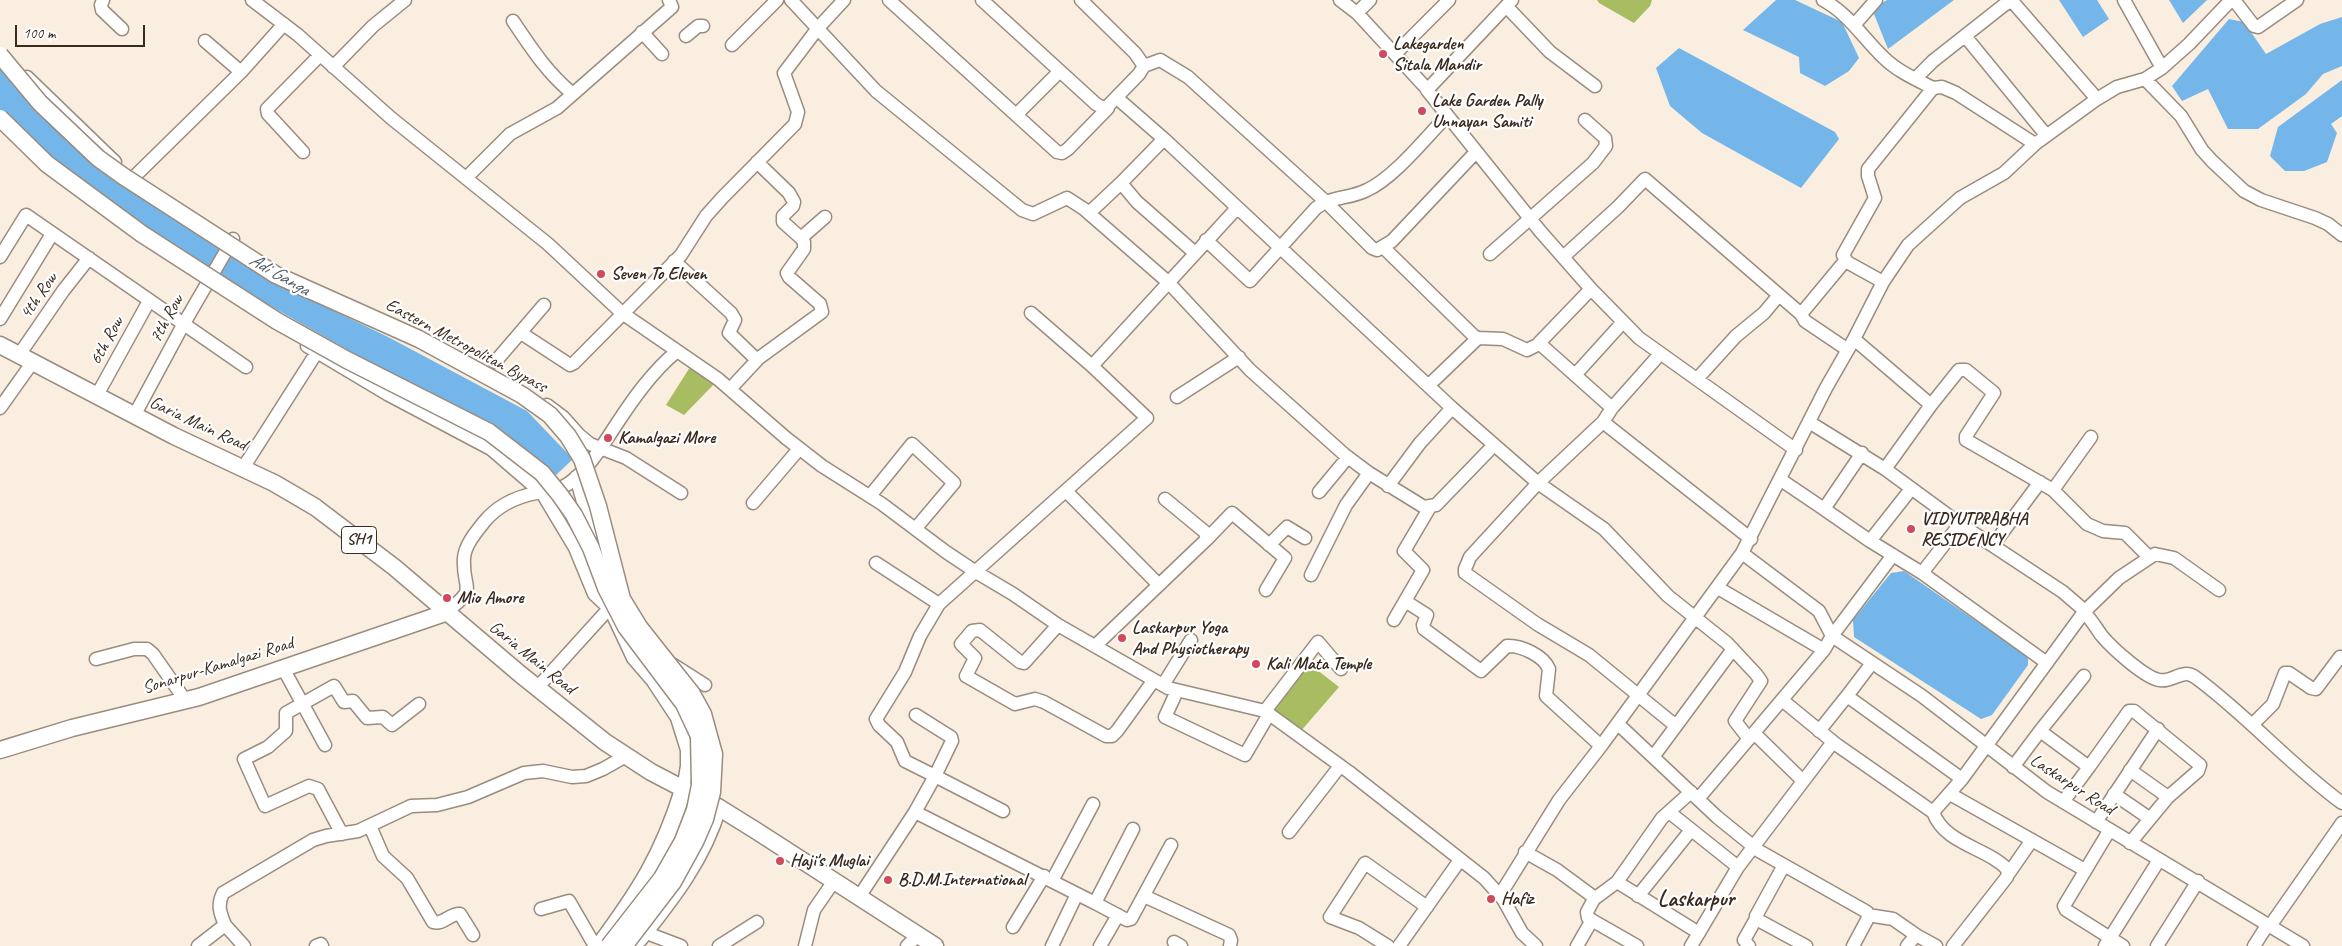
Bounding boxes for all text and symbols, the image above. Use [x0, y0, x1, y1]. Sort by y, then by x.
scale bar [18, 15, 148, 47]
text: 100 m [23, 24, 55, 43]
place label: Lakegarden Sitala Mandir [1393, 33, 1481, 76]
marker: Lakegarden Sitala Mandir [1377, 48, 1389, 60]
place label: Lake Garden Pally Unnayan Samiti [1432, 90, 1542, 132]
marker: Lake Garden Pally Unnayan Samiti [1416, 105, 1428, 117]
water label: Adi Ganga [245, 249, 313, 301]
place label: Seven To Eleven [611, 263, 707, 285]
marker: Seven To Eleven [595, 268, 607, 280]
street label: 4th Row [15, 269, 63, 323]
street label: 7th Row [145, 291, 189, 347]
street label: Eastern Metropolitan Bypass [382, 294, 550, 398]
street label: 6th Row [85, 313, 129, 369]
street label: Garia Main Road [146, 392, 250, 456]
place label: Kamalgazi More [618, 427, 715, 449]
marker: Kamalgazi More [602, 432, 614, 444]
place label: VIDYUTPRABHA RESIDENCY [1921, 508, 2027, 550]
marker: VIDYUTPRABHA RESIDENCY [1905, 523, 1917, 535]
road number: SH1 [342, 526, 376, 554]
place label: Mio Amore [457, 587, 524, 609]
marker: Mio Amore [441, 592, 453, 604]
street label: Garia Main Road [484, 617, 580, 699]
place label: Laskarpur Yoga And Physiotherapy [1132, 617, 1248, 660]
marker: Laskarpur Yoga And Physiotherapy [1116, 632, 1128, 644]
street label: Sonarpur-Kamalgazi Road [140, 633, 296, 699]
place label: Kali Mata Temple [1266, 653, 1371, 675]
marker: Kali Mata Temple [1250, 658, 1262, 670]
street label: Laskarpur Road [2026, 750, 2118, 820]
place label: Haji's Muglai [790, 850, 869, 872]
marker: Haji's Muglai [774, 855, 786, 867]
place label: B.D.M.International [898, 869, 1026, 891]
marker: B.D.M.International [882, 874, 894, 886]
district label: Laskarpur [1658, 887, 1734, 913]
place label: Hafiz [1501, 888, 1533, 910]
marker: Hafiz [1485, 893, 1497, 905]

